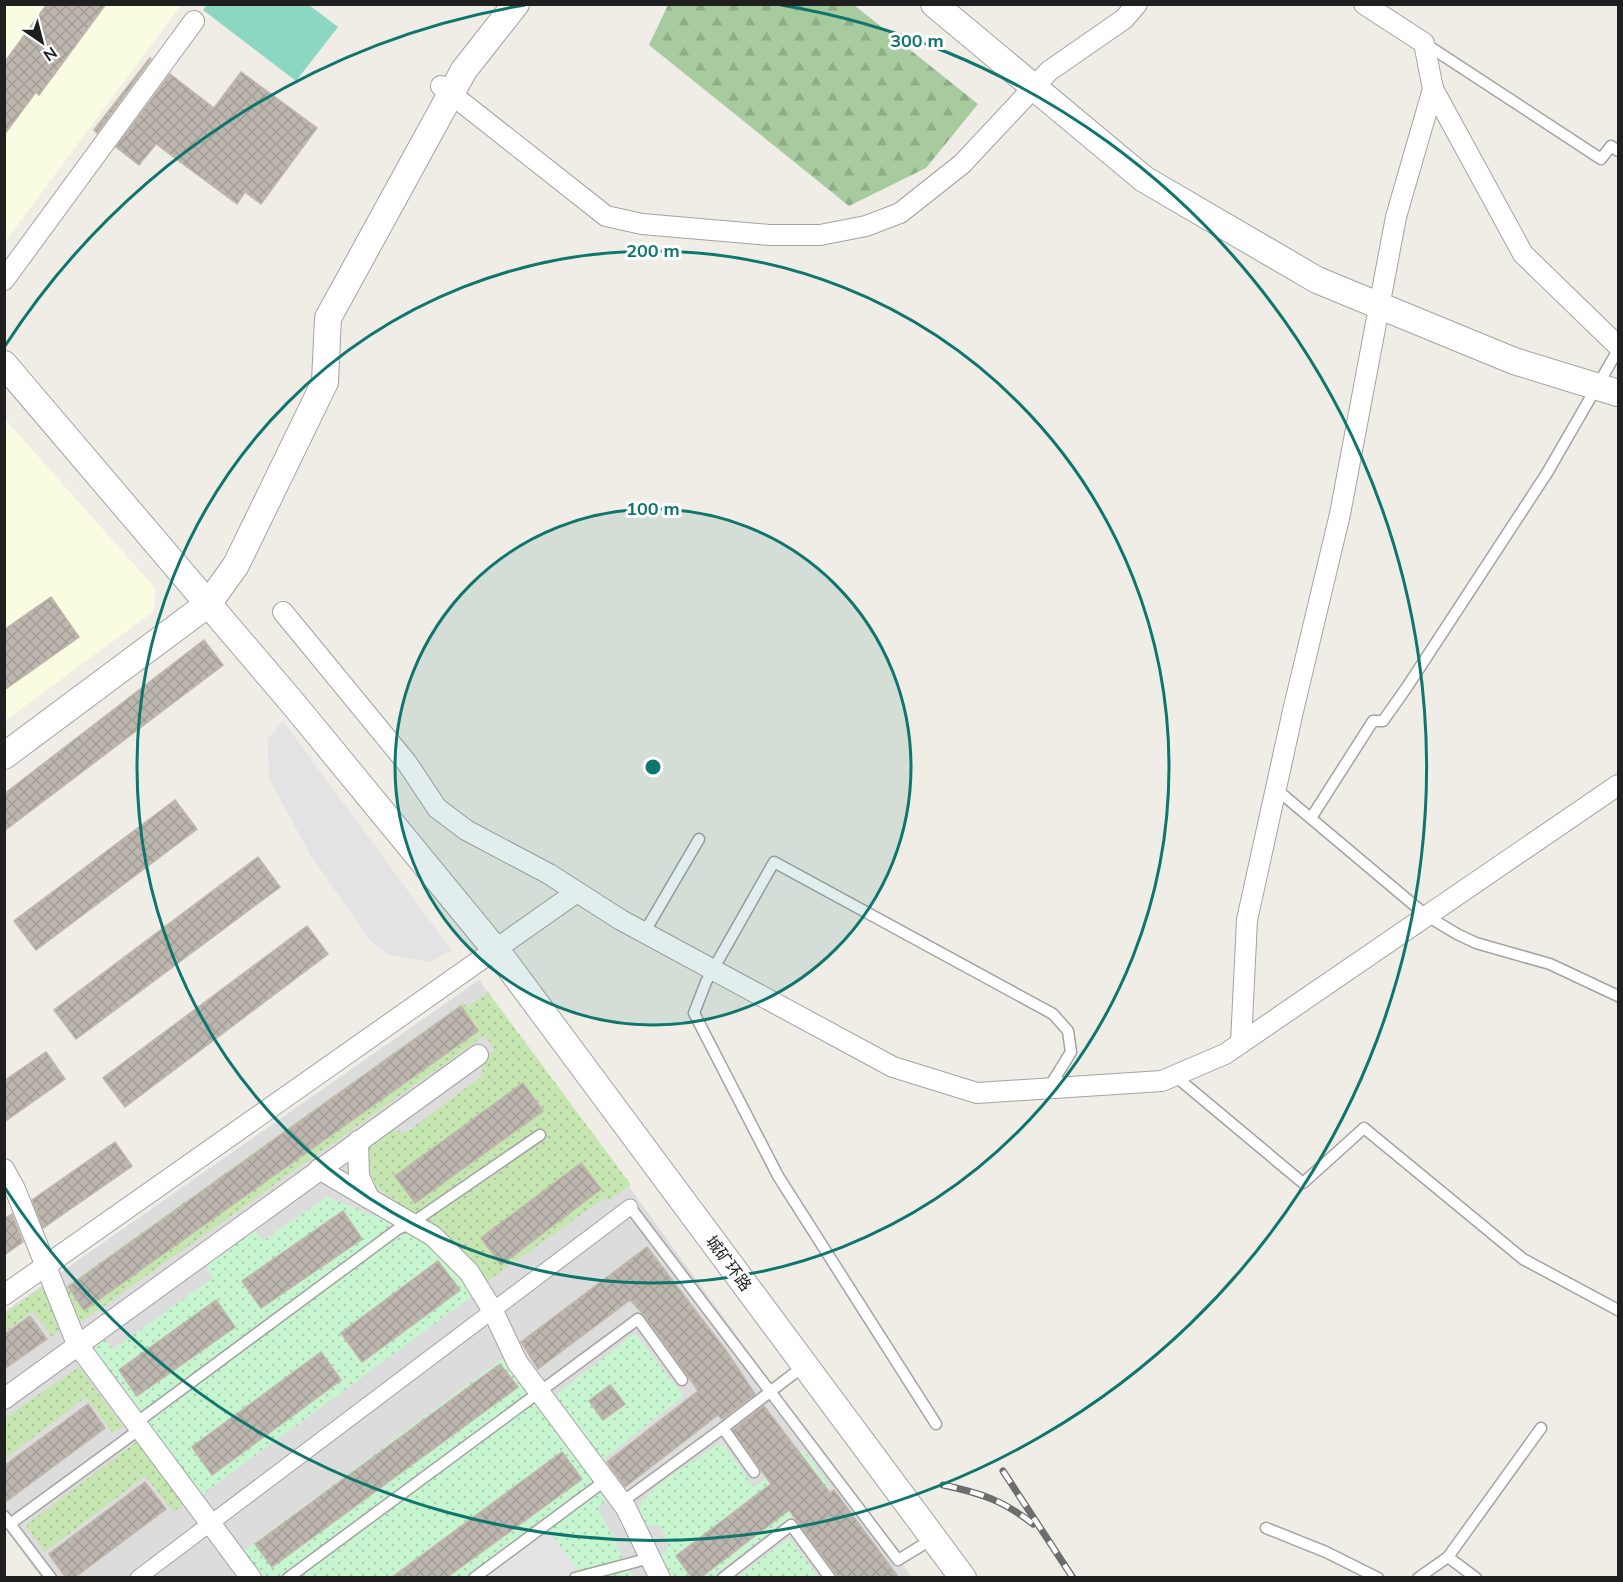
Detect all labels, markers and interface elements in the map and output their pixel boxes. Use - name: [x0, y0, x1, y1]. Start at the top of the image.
- north arrow: [12, 12, 72, 72]
- text: 300 m: [890, 29, 944, 52]
- text: N: [40, 43, 61, 66]
- text: 200 m: [626, 239, 680, 262]
- text: 100 m: [626, 497, 680, 520]
- centre of rings: [643, 757, 663, 777]
- street label: 城矿环路: [702, 1231, 756, 1295]

